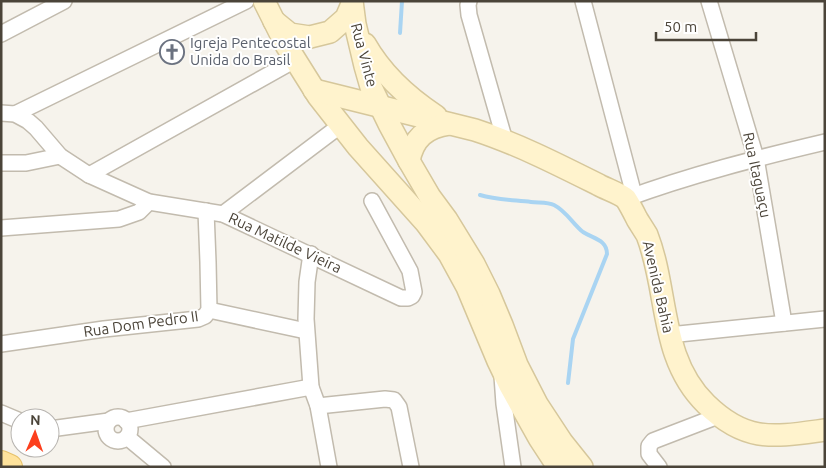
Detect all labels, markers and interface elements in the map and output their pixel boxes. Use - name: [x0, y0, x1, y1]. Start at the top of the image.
- scale bar: [656, 10, 756, 42]
- text: 50 m: [664, 18, 697, 35]
- street label: Rua Vinte: [348, 21, 381, 89]
- place label: Igreja Pentecostal Unida do Brasil: [190, 34, 311, 68]
- church icon: Igreja Pentecostal Unida do Brasil: [159, 39, 185, 65]
- street label: Rua Itaguaçu: [740, 131, 775, 219]
- street label: Rua Matilde Vieira: [226, 209, 344, 276]
- street label: Avenida Bahia: [640, 239, 677, 335]
- street label: Rua Dom Pedro II: [82, 307, 200, 340]
- north arrow: [10, 408, 60, 458]
- text: N: [30, 412, 41, 428]

